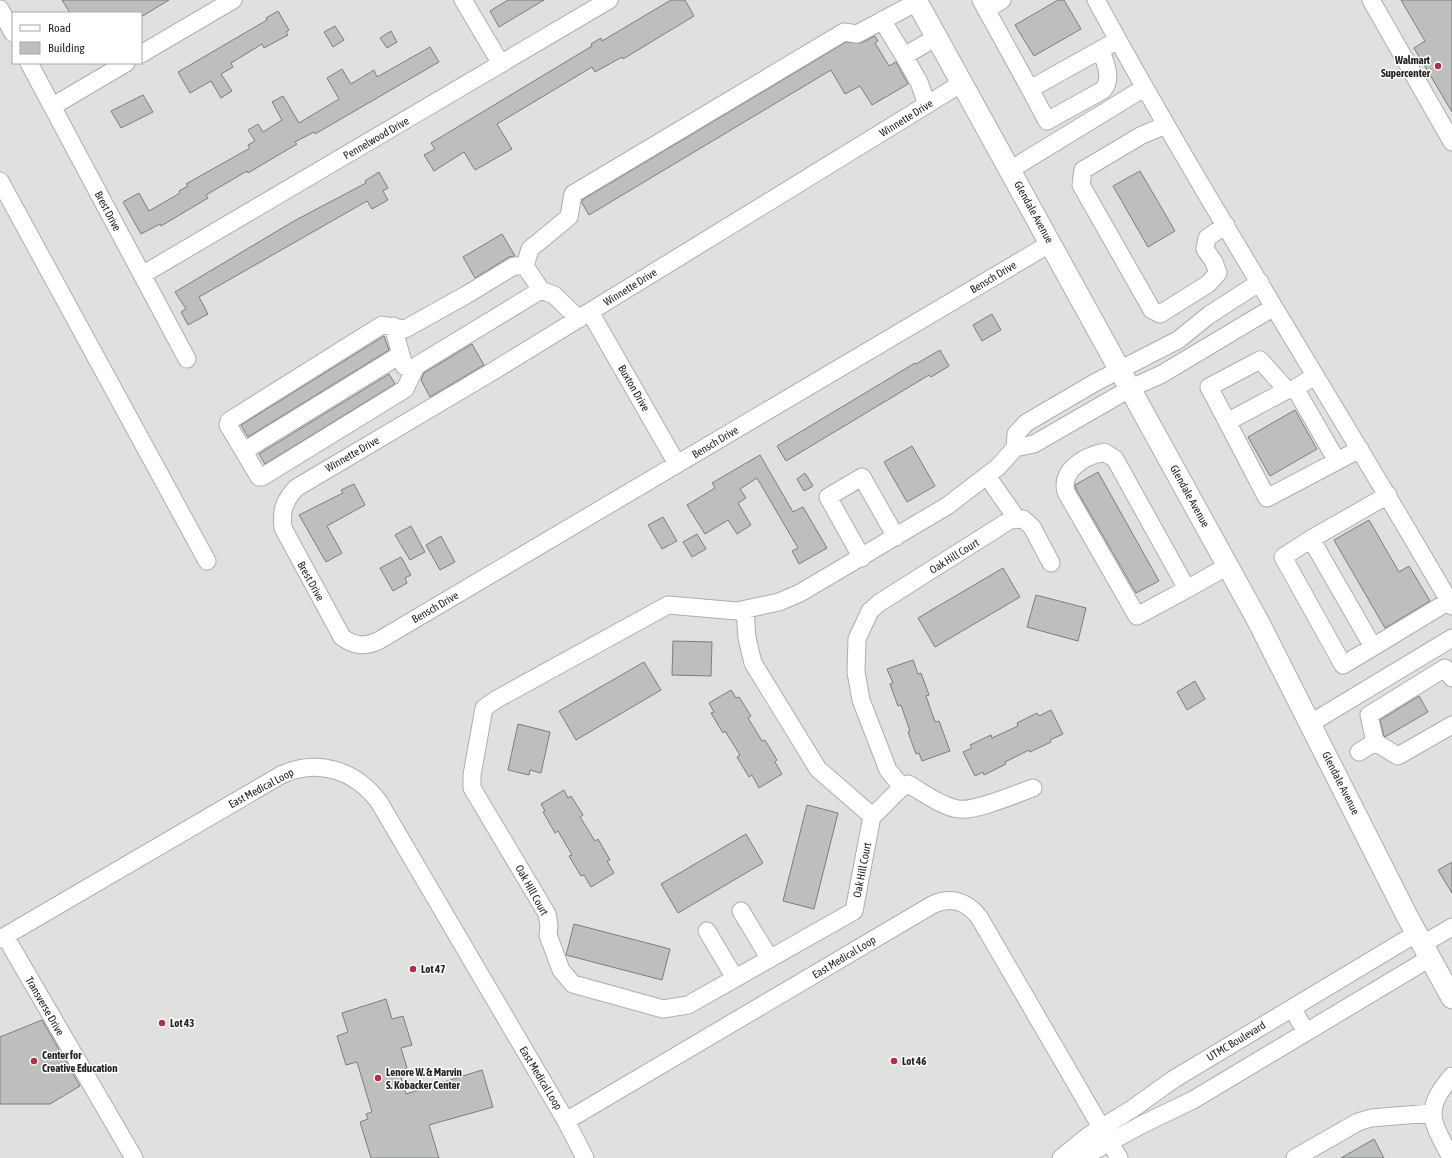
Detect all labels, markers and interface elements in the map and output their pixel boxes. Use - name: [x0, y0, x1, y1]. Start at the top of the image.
- legend: [12, 12, 142, 64]
- text: Road: [48, 21, 71, 35]
- text: Building: [48, 41, 86, 55]
- place label: Walmart Supercenter: [1381, 54, 1431, 79]
- marker: Walmart Supercenter: [1433, 61, 1443, 71]
- street label: Winnette Drive: [877, 97, 935, 139]
- street label: Pennelwood Drive: [341, 114, 411, 162]
- street label: Glendale Avenue: [1012, 179, 1056, 245]
- street label: Brest Drive: [93, 189, 123, 233]
- street label: Bensch Drive: [968, 259, 1018, 295]
- street label: Winnette Drive: [601, 266, 659, 308]
- street label: Buxton Drive: [616, 363, 652, 413]
- street label: Bensch Drive: [690, 424, 740, 460]
- street label: Winnette Drive: [323, 434, 381, 474]
- street label: Glendale Avenue: [1168, 463, 1212, 529]
- street label: Oak Hill Court: [927, 536, 981, 576]
- street label: Brest Drive: [295, 559, 327, 603]
- street label: Bensch Drive: [410, 589, 460, 625]
- street label: Glendale Avenue: [1320, 750, 1362, 816]
- street label: East Medical Loop: [226, 766, 296, 810]
- street label: Oak Hill Court: [851, 841, 873, 899]
- street label: Oak Hill Court: [513, 863, 551, 917]
- street label: East Medical Loop: [810, 933, 878, 981]
- place label: Lot 47: [421, 963, 445, 975]
- marker: Lot 47: [408, 964, 418, 974]
- street label: Transverse Drive: [23, 974, 67, 1038]
- place label: Lot 43: [170, 1017, 194, 1029]
- marker: Lot 43: [157, 1018, 167, 1028]
- street label: UTMC Boulevard: [1204, 1019, 1268, 1063]
- street label: East Medical Loop: [517, 1044, 565, 1112]
- place label: Center for Creative Education: [42, 1049, 118, 1074]
- place label: Lot 46: [902, 1055, 926, 1067]
- marker: Center for Creative Education: [29, 1056, 39, 1066]
- marker: Lot 46: [889, 1056, 899, 1066]
- place label: Lenore W. & Marvin S. Kobacker Center: [386, 1066, 462, 1091]
- marker: Lenore W. & Marvin S. Kobacker Center: [373, 1073, 383, 1083]

